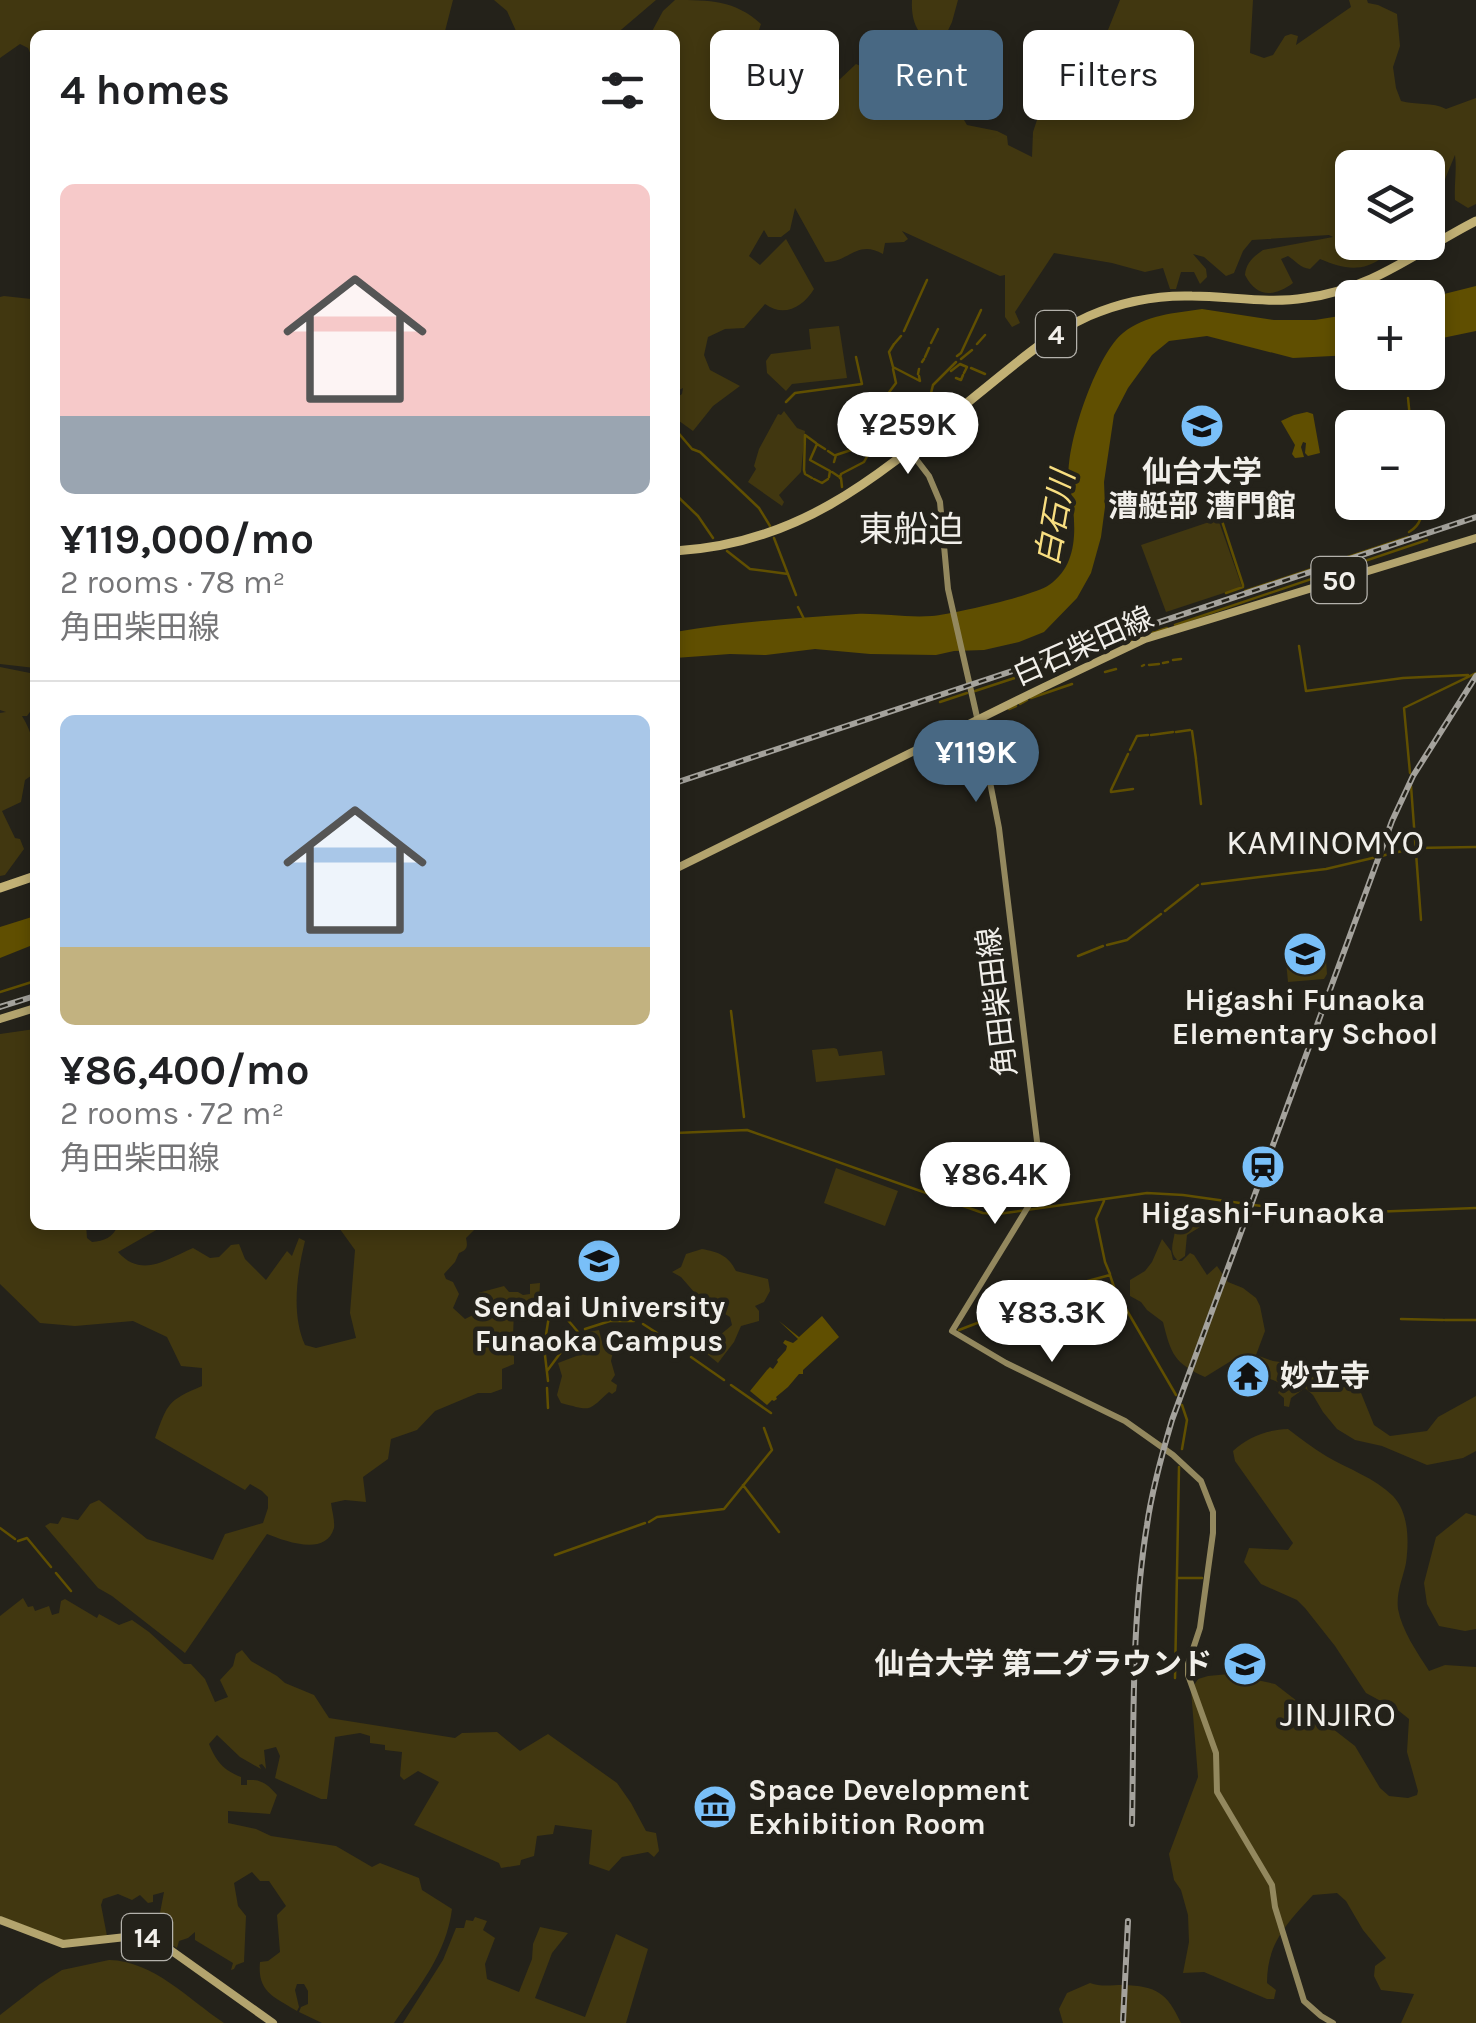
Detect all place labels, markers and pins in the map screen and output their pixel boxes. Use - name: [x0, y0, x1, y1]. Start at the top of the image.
- pin: ¥259K: [838, 392, 978, 477]
- school or university icon: 仙台大学 漕艇部 漕門館: [1179, 403, 1225, 449]
- place label: 仙台大学 漕艇部 漕門館: [1108, 454, 1296, 524]
- pin: ¥119K: [906, 720, 1046, 805]
- school or university icon: Higashi Funaoka Elementary School: [1282, 931, 1328, 977]
- place label: Higashi Funaoka Elementary School: [1172, 982, 1438, 1052]
- pin: ¥86.4K: [914, 1142, 1076, 1227]
- station icon: Higashi-Funaoka: [1240, 1144, 1286, 1190]
- place label: Higashi-Funaoka: [1141, 1195, 1385, 1231]
- school or university icon: Sendai University Funaoka Campus: [576, 1238, 622, 1284]
- pin: ¥83.3K: [971, 1280, 1133, 1365]
- place label: Sendai University Funaoka Campus: [473, 1289, 725, 1359]
- temple icon: 妙立寺: [1225, 1353, 1271, 1399]
- place label: 妙立寺: [1280, 1358, 1370, 1394]
- school or university icon: 仙台大学 第二グラウンド: [1222, 1641, 1268, 1687]
- place label: 仙台大学 第二グラウンド: [874, 1646, 1212, 1682]
- place label: Space Development Exhibition Room: [748, 1772, 1030, 1842]
- museum icon: Space Development Exhibition Room: [692, 1784, 738, 1830]

